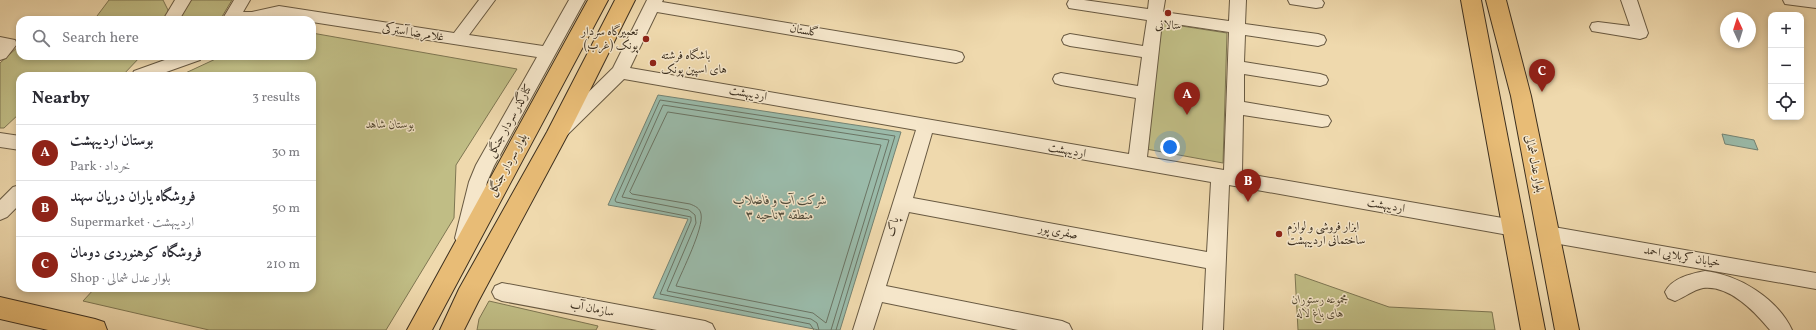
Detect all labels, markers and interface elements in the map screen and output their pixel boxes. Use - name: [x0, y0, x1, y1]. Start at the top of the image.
- marker: سالانی: [1163, 8, 1173, 18]
- north arrow: [1720, 12, 1756, 48]
- map controls: [1768, 12, 1804, 120]
- button: +: [1768, 12, 1804, 48]
- search box: [16, 16, 316, 60]
- place label: سالانی: [1155, 18, 1181, 34]
- street label: غلامرضا آسترکی: [381, 19, 446, 46]
- street label: گلستان: [788, 20, 820, 41]
- place label: تعمیرگاه سردار پونک (غرب): [580, 23, 639, 54]
- icon: search: [30, 27, 52, 49]
- text: Search here: [62, 28, 139, 49]
- marker: تعمیرگاه سردار پونک (غرب): [641, 34, 651, 44]
- place label: باشگاه فرشته های اسپین پونک: [661, 47, 727, 78]
- button: −: [1768, 48, 1804, 84]
- marker: باشگاه فرشته های اسپین پونک: [648, 58, 658, 68]
- pin: C: [1529, 59, 1555, 92]
- street label: کنارگذر سردار جنگل: [482, 81, 537, 160]
- pin: A: [1174, 82, 1200, 115]
- street label: اردیبهشت: [728, 83, 769, 105]
- button: locate: [1768, 84, 1804, 120]
- text: Nearby: [32, 87, 90, 110]
- text: 3 results: [252, 89, 300, 107]
- park label: بوستان شاهد: [366, 117, 415, 133]
- street label: بلوار سردار جنگل: [483, 130, 532, 199]
- text: بوستان اردیبهشت: [70, 131, 153, 152]
- street label: بلوار عدل شمالی: [1521, 134, 1547, 194]
- your location: [1160, 137, 1180, 157]
- street label: اردیبهشت: [1047, 140, 1088, 162]
- text: A: [40, 144, 50, 162]
- text: 30 m: [272, 144, 300, 162]
- text: Park · خرداد: [70, 158, 130, 176]
- pin: B: [1235, 169, 1261, 202]
- text: فروشگاه یاران دریان سهند: [70, 187, 196, 208]
- water label: شرکت آب و فاضلاب منطقه ۳ناحیه ۳: [733, 192, 827, 225]
- street label: اردیبهشت: [1366, 195, 1407, 217]
- text: B: [41, 200, 49, 218]
- text: 50 m: [272, 200, 300, 218]
- text: Supermarket · اردیبهشت: [70, 214, 194, 232]
- street label: پاک: [883, 215, 904, 239]
- place label: ابزار فروشی و لوازم ساختمانی اردیبهشت: [1287, 219, 1366, 249]
- street label: صفری پور: [1036, 220, 1079, 244]
- marker: ابزار فروشی و لوازم ساختمانی اردیبهشت: [1274, 229, 1284, 239]
- street label: خیابان کربلایی احمد: [1642, 242, 1722, 272]
- text: فروشگاه کوهنوردی دومان: [70, 243, 202, 264]
- text: C: [41, 256, 49, 274]
- text: 210 m: [266, 256, 300, 274]
- text: Shop · بلوار عدل شمالی: [70, 270, 171, 288]
- park label: مجموعه رستوران های باغ لاله: [1291, 292, 1349, 324]
- street label: سازمان آب: [569, 296, 616, 321]

